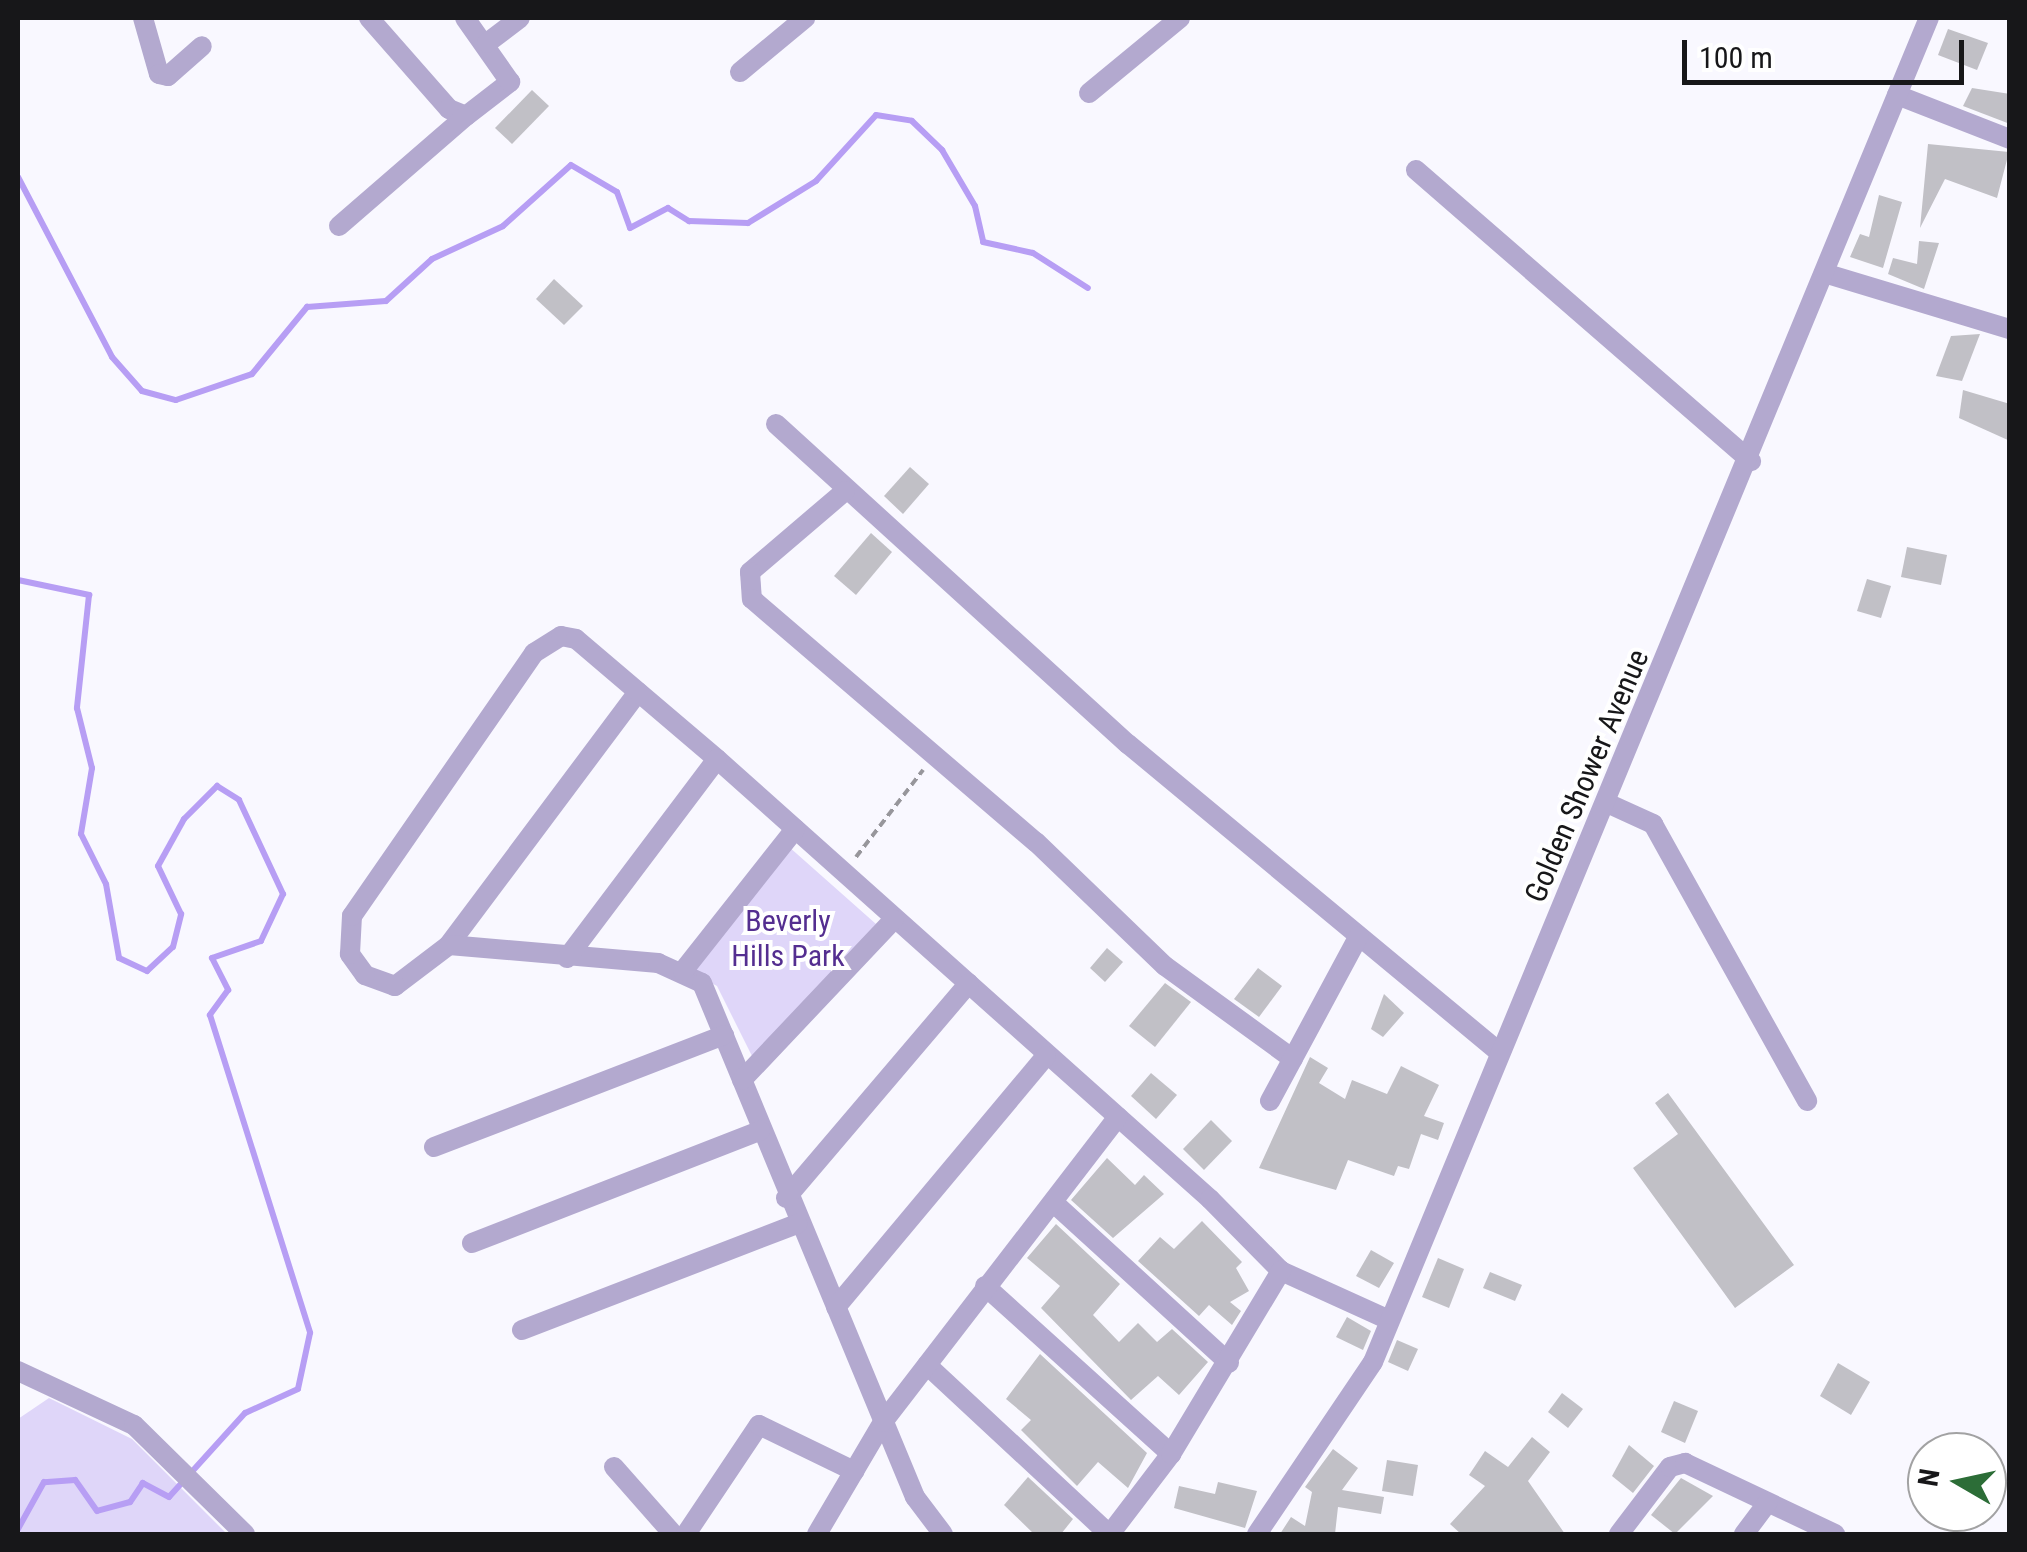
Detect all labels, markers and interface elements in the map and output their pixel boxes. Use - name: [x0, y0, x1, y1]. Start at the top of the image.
- scale bar: [1687, 20, 1970, 82]
- text: 100 m: [1699, 40, 1773, 75]
- street label: Golden Shower Avenue: [1517, 644, 1657, 908]
- park label: Beverly Hills Park: [731, 903, 845, 974]
- north arrow: [1907, 1432, 2007, 1532]
- text: N: [1911, 1466, 1946, 1489]

